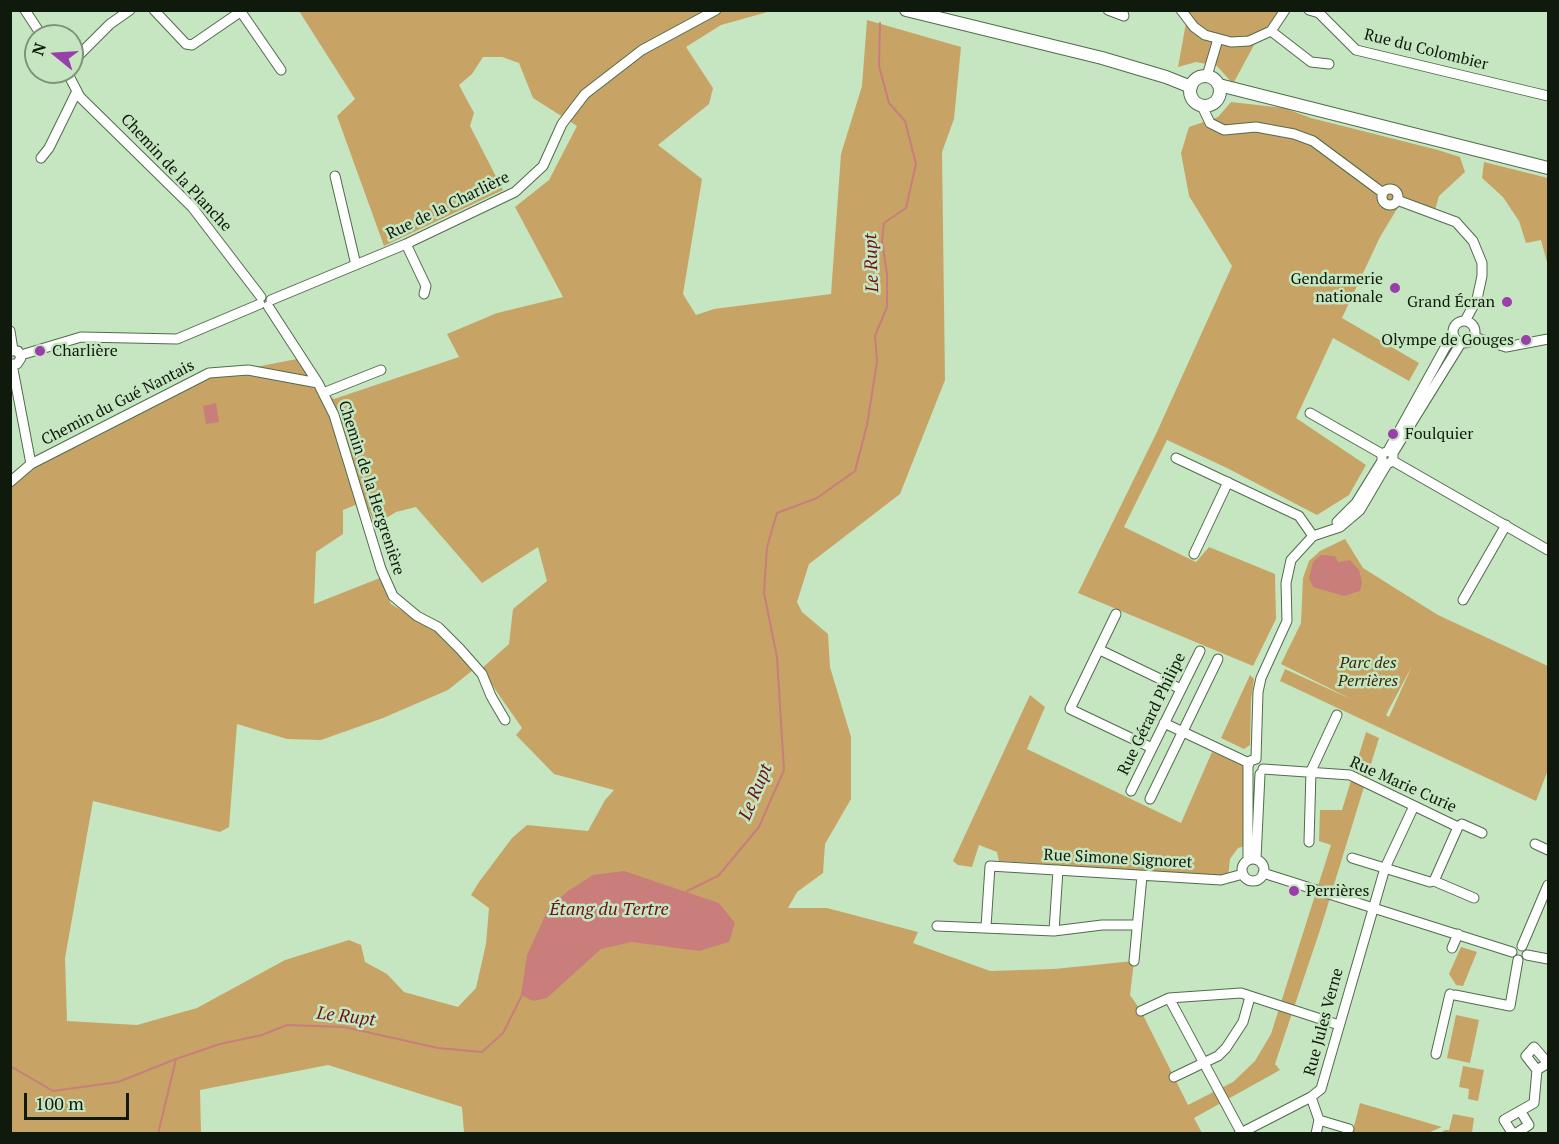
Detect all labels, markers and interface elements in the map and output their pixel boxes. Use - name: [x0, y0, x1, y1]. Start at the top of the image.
- north arrow: [24, 24, 84, 84]
- street label: Rue du Colombier: [1362, 25, 1490, 75]
- text: N: [26, 40, 51, 58]
- street label: Chemin de la Planche: [116, 110, 236, 236]
- street label: Rue de la Charlière: [383, 168, 513, 244]
- water label: Le Rupt: [860, 233, 884, 293]
- place label: Gendarmerie nationale: [1290, 269, 1383, 307]
- marker: Gendarmerie nationale: [1388, 281, 1402, 295]
- place label: Grand Écran: [1407, 292, 1495, 312]
- marker: Grand Écran: [1500, 295, 1514, 309]
- place label: Olympe de Gouges: [1381, 330, 1514, 350]
- marker: Olympe de Gouges: [1519, 333, 1533, 347]
- place label: Charlière: [52, 341, 118, 361]
- marker: Charlière: [33, 344, 47, 358]
- street label: Chemin du Gué Nantais: [38, 356, 198, 450]
- street label: Chemin de la Hergrenière: [334, 398, 408, 578]
- place label: Foulquier: [1405, 424, 1474, 444]
- marker: Foulquier: [1386, 427, 1400, 441]
- street label: Rue Gérard Philipe: [1114, 650, 1190, 778]
- park label: Parc des Perrières: [1338, 653, 1398, 691]
- street label: Rue Marie Curie: [1347, 753, 1459, 817]
- water label: Le Rupt: [735, 761, 777, 823]
- street label: Rue Simone Signoret: [1043, 846, 1193, 872]
- place label: Perrières: [1306, 881, 1369, 901]
- marker: Perrières: [1287, 884, 1301, 898]
- water label: Étang du Tertre: [549, 899, 669, 921]
- street label: Rue Jules Verne: [1300, 966, 1348, 1078]
- water label: Le Rupt: [315, 1003, 377, 1031]
- scale bar: [27, 1081, 132, 1119]
- text: 100 m: [35, 1091, 84, 1115]

